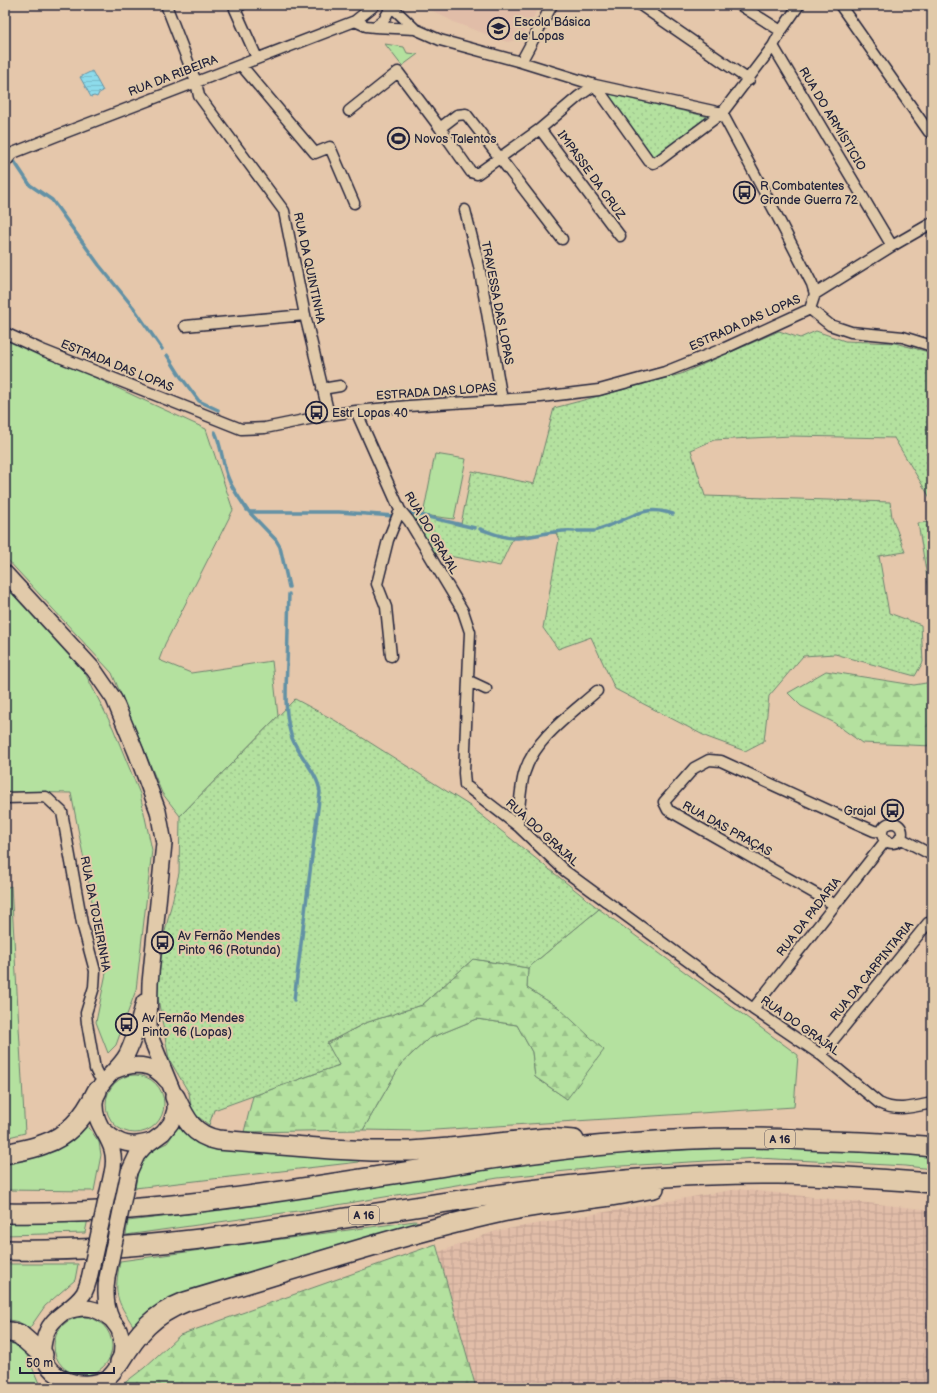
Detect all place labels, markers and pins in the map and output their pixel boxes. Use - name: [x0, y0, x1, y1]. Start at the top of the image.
- place label: Escola Básica de Lopas: [514, 15, 591, 44]
- school or university icon: Escola Básica de Lopas: [486, 16, 512, 42]
- sports icon: Novos Talentos: [385, 126, 411, 152]
- place label: Novos Talentos: [414, 132, 496, 147]
- place label: R Combatentes Grande Guerra 72: [760, 179, 858, 208]
- bus stop icon: R Combatentes Grande Guerra 72: [732, 180, 758, 206]
- bus stop icon: Estr Lopas 40: [303, 400, 329, 426]
- place label: Estr Lopas 40: [332, 406, 408, 421]
- bus stop icon: Grajal: [879, 798, 905, 824]
- place label: Grajal: [844, 804, 876, 819]
- place label: Av Fernão Mendes Pinto 96 (Rotunda): [178, 929, 281, 958]
- bus stop icon: Av Fernão Mendes Pinto 96 (Rotunda): [149, 930, 175, 956]
- place label: Av Fernão Mendes Pinto 96 (Lopas): [142, 1011, 244, 1040]
- bus stop icon: Av Fernão Mendes Pinto 96 (Lopas): [114, 1012, 140, 1038]

